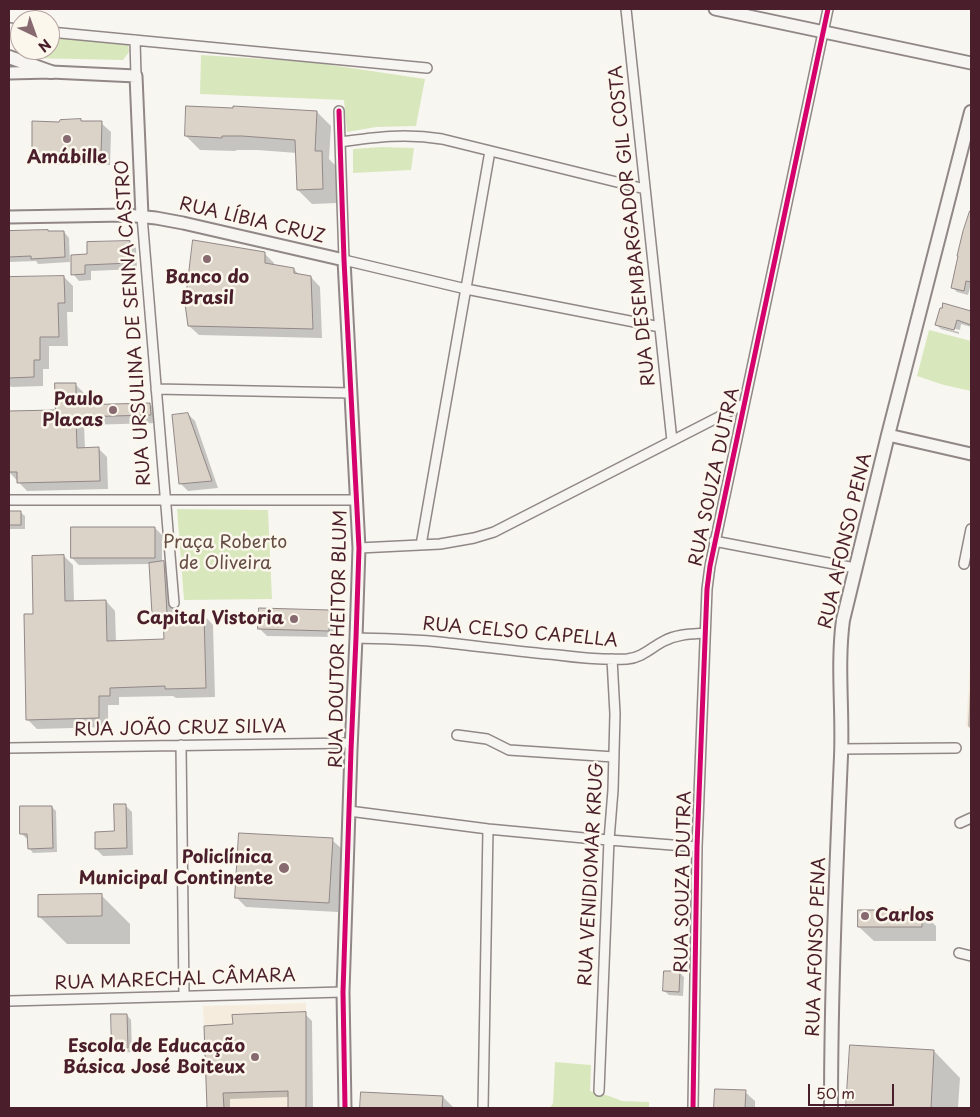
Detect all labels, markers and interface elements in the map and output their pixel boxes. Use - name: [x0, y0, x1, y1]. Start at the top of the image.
- north arrow: [10, 10, 60, 60]
- text: N: [34, 34, 56, 57]
- street label: RUA DESEMBARGADOR GIL COSTA: [605, 64, 661, 388]
- marker: Amábille: [61, 133, 73, 145]
- place label: Amábille: [27, 147, 107, 169]
- street label: RUA URSULINA DE SENNA CASTRO: [112, 159, 156, 487]
- street label: RUA LÍBIA CRUZ: [177, 194, 327, 248]
- marker: Banco do Brasil: [201, 253, 213, 265]
- place label: Banco do Brasil: [165, 267, 249, 310]
- street label: RUA SOUZA DUTRA: [685, 386, 745, 568]
- place label: Paulo Placas: [42, 389, 103, 432]
- marker: Paulo Placas: [107, 404, 119, 416]
- street label: RUA AFONSO PENA: [815, 451, 877, 631]
- street label: RUA DOUTOR HEITOR BLUM: [326, 510, 352, 768]
- park label: Praça Roberto de Oliveira: [163, 532, 287, 574]
- place label: Capital Vistoria: [137, 608, 284, 630]
- marker: Capital Vistoria: [288, 613, 300, 625]
- street label: RUA CELSO CAPELLA: [421, 614, 619, 652]
- street label: RUA JOÃO CRUZ SILVA: [74, 716, 286, 742]
- street label: RUA VENIDIOMAR KRUG: [575, 761, 609, 987]
- street label: RUA SOUZA DUTRA: [672, 791, 696, 973]
- place label: Policlínica Municipal Continente: [79, 847, 273, 890]
- street label: RUA AFONSO PENA: [803, 857, 831, 1037]
- marker: Policlínica Municipal Continente: [277, 861, 291, 875]
- place label: Carlos: [875, 905, 934, 927]
- marker: Carlos: [859, 910, 871, 922]
- street label: RUA MARECHAL CÂMARA: [54, 965, 296, 995]
- place label: Escola de Educação Básica José Boiteux: [63, 1036, 245, 1078]
- marker: Escola de Educação Básica José Boiteux: [249, 1051, 261, 1063]
- scale bar: [810, 1074, 896, 1106]
- text: 50 m: [816, 1081, 855, 1104]

